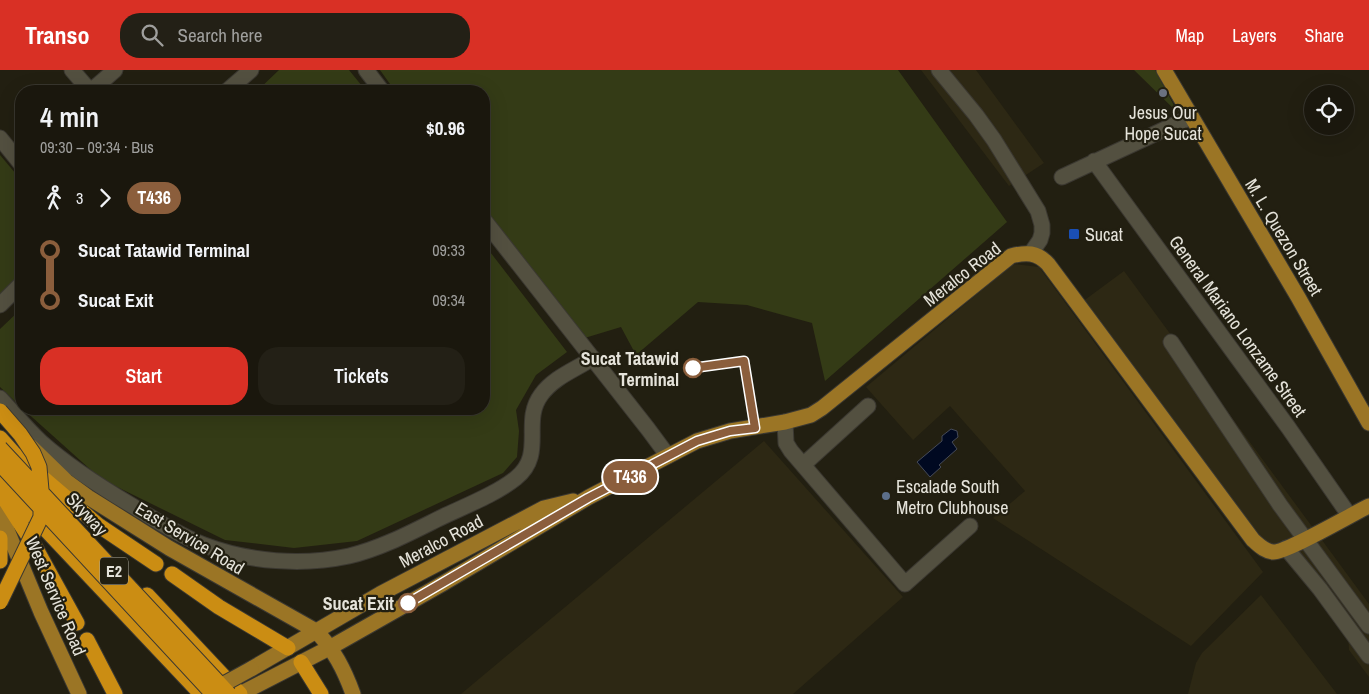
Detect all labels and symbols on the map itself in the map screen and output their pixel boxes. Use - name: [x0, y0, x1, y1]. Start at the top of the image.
- marker: Jesus Our Hope Sucat: [1157, 87, 1169, 99]
- place label: Jesus Our Hope Sucat: [1124, 100, 1202, 146]
- street label: M. L. Quezon Street: [1239, 174, 1329, 300]
- place label: Sucat: [1085, 222, 1123, 247]
- marker: Sucat: [1067, 227, 1081, 241]
- street label: General Mariano Lonzame Street: [1164, 230, 1312, 422]
- street label: Meralco Road: [918, 236, 1006, 312]
- place label: Sucat Tatawid Terminal: [581, 346, 679, 392]
- marker: Sucat Tatawid Terminal: [683, 358, 703, 378]
- line badge: T436: [595, 461, 665, 493]
- place label: Escalade South Metro Clubhouse: [896, 474, 1008, 520]
- street label: Skyway: [61, 487, 114, 542]
- marker: Escalade South Metro Clubhouse: [880, 490, 892, 502]
- street label: East Service Road: [131, 496, 249, 580]
- street label: Meralco Road: [395, 508, 487, 574]
- street label: West Service Road: [20, 533, 92, 659]
- road number: E2: [100, 558, 128, 584]
- place label: Sucat Exit: [323, 591, 394, 616]
- marker: Sucat Exit: [398, 593, 418, 613]

